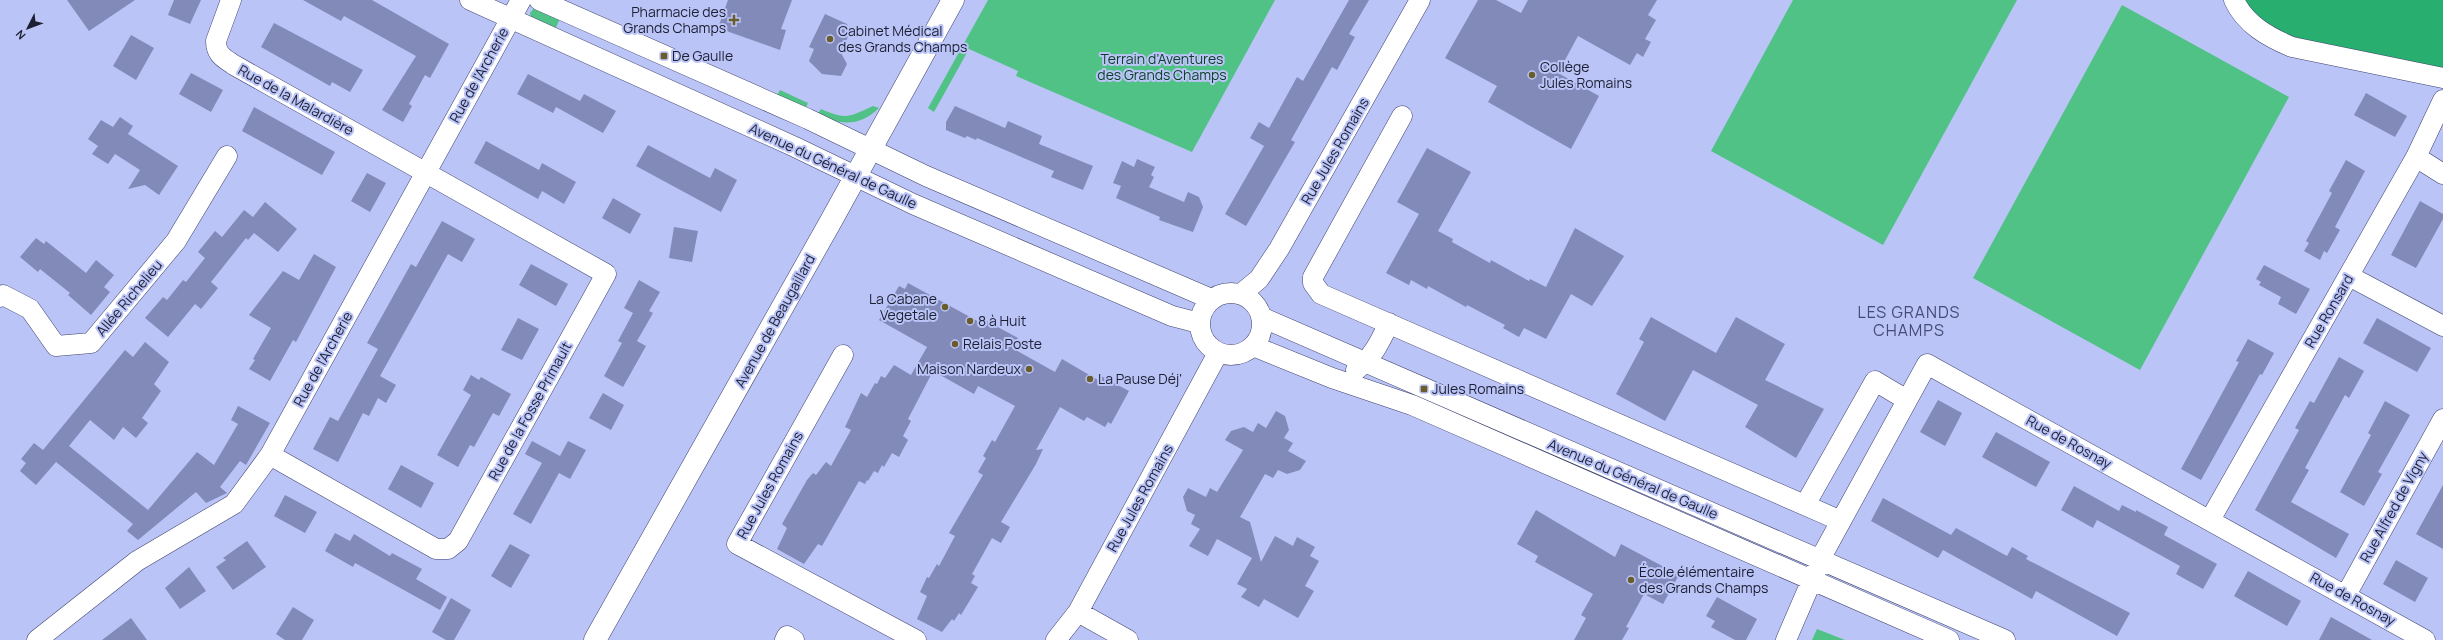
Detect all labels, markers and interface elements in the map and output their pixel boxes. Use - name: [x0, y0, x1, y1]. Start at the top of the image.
- place label: Pharmacie des Grands Champs: [623, 2, 726, 37]
- north arrow: [8, 8, 48, 48]
- marker: Pharmacie des Grands Champs: [729, 15, 739, 25]
- place label: Cabinet Médical des Grands Champs: [838, 21, 967, 56]
- street label: Rue de l'Archerie: [445, 24, 513, 126]
- text: N: [12, 27, 28, 43]
- marker: Cabinet Médical des Grands Champs: [825, 34, 835, 44]
- place label: De Gaulle: [672, 46, 733, 65]
- park label: Terrain d’Aventures des Grands Champs: [1097, 49, 1227, 84]
- marker: De Gaulle: [659, 51, 669, 61]
- place label: Collège Jules Romains: [1540, 57, 1632, 92]
- street label: Rue de la Malardière: [235, 60, 358, 139]
- marker: Collège Jules Romains: [1527, 70, 1537, 80]
- street label: Rue Jules Romains: [1296, 94, 1373, 208]
- street label: Avenue du Général de Gaulle: [746, 118, 920, 213]
- street label: Avenue de Beaugaillard: [730, 251, 819, 391]
- street label: Allée Richelieu: [91, 256, 166, 340]
- street label: Rue Ronsard: [2300, 271, 2357, 351]
- place label: La Cabane Vegetale: [869, 289, 937, 324]
- district label: LES GRANDS CHAMPS: [1858, 301, 1961, 341]
- marker: La Cabane Vegetale: [940, 302, 950, 312]
- street label: Rue de l'Archerie: [289, 308, 357, 410]
- place label: 8 à Huit: [978, 311, 1027, 330]
- marker: 8 à Huit: [965, 316, 975, 326]
- place label: Relais Poste: [963, 334, 1042, 353]
- street label: Rue de la Fosse Primault: [484, 338, 576, 483]
- marker: Relais Poste: [950, 339, 960, 349]
- place label: Maison Nardeux: [917, 359, 1022, 378]
- marker: Maison Nardeux: [1024, 364, 1034, 374]
- place label: La Pause Déj': [1098, 369, 1182, 388]
- marker: La Pause Déj': [1085, 374, 1095, 384]
- place label: Jules Romains: [1432, 379, 1524, 398]
- marker: Jules Romains: [1419, 384, 1429, 394]
- street label: Rue de Rosnay: [2023, 410, 2116, 473]
- street label: Rue Jules Romains: [732, 428, 807, 542]
- street label: Avenue du Général de Gaulle: [1545, 434, 1721, 523]
- street label: Rue Jules Romains: [1102, 441, 1177, 555]
- street label: Rue Alfred de Vigny: [2355, 447, 2432, 566]
- place label: École élémentaire des Grands Champs: [1639, 562, 1768, 597]
- street label: Rue de Rosnay: [2307, 567, 2400, 630]
- marker: École élémentaire des Grands Champs: [1626, 575, 1636, 585]

